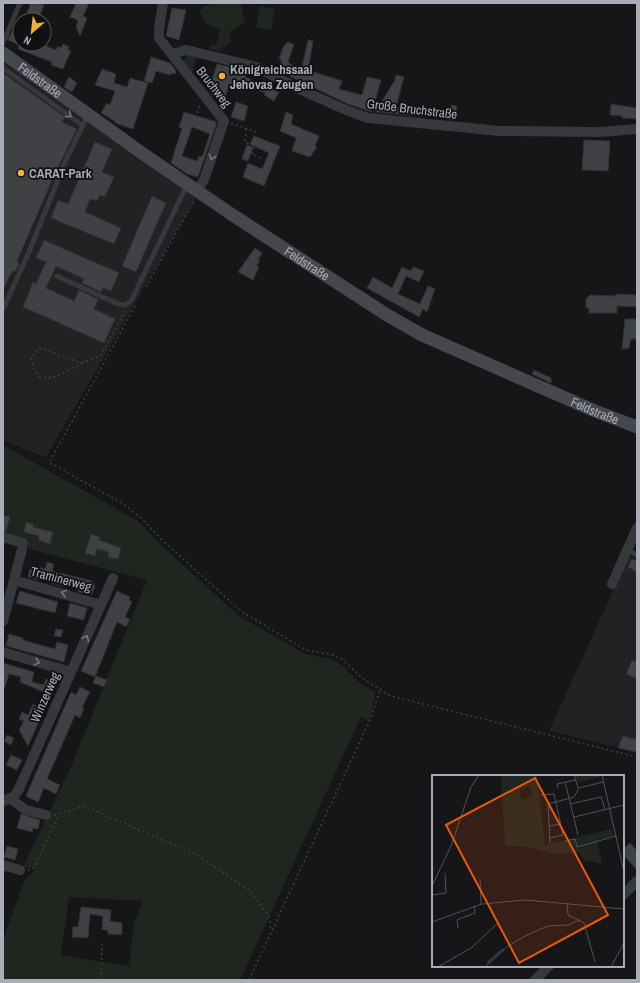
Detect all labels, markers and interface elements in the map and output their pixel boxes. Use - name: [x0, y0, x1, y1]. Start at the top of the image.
- north arrow: [12, 12, 52, 52]
- text: N: [21, 33, 33, 49]
- street label: Feldstraße: [15, 58, 66, 102]
- place label: Königreichssaal Jehovas Zeugen: [230, 61, 314, 93]
- street label: Bruchweg: [193, 63, 235, 111]
- marker: Königreichssaal Jehovas Zeugen: [217, 71, 227, 81]
- street label: Große Bruchstraße: [366, 95, 458, 123]
- one-way arrow: [65, 110, 72, 118]
- one-way arrow: [208, 153, 217, 160]
- place label: CARAT-Park: [29, 165, 92, 182]
- marker: CARAT-Park: [16, 168, 26, 178]
- street label: Feldstraße: [281, 243, 333, 284]
- street label: Feldstraße: [568, 393, 621, 428]
- street label: Traminerweg: [29, 563, 93, 595]
- one-way arrow: [61, 589, 68, 598]
- one-way arrow: [81, 635, 89, 643]
- one-way arrow: [33, 657, 40, 666]
- street label: Winzerweg: [26, 669, 64, 725]
- inset map: [432, 775, 624, 967]

